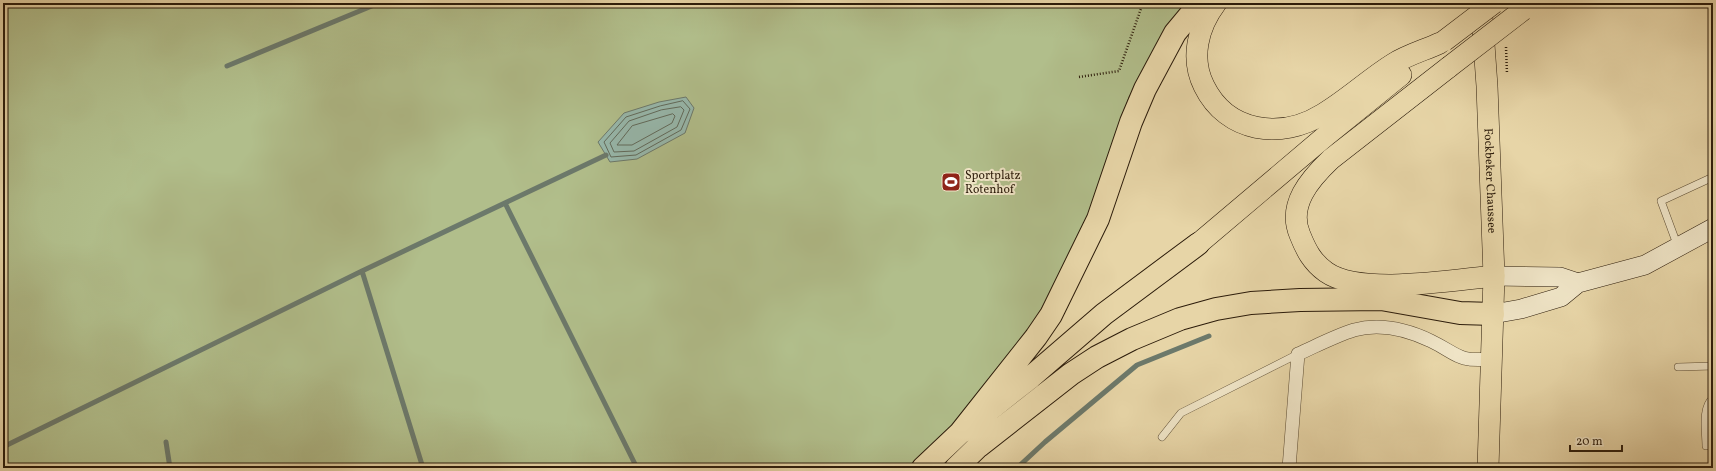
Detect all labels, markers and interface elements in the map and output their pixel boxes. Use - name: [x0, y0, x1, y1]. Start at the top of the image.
- street label: Fockbeker Chaussee: [1480, 128, 1499, 234]
- place label: Sportplatz Rotenhof: [965, 168, 1021, 198]
- sports icon: Sportplatz Rotenhof: [940, 171, 962, 193]
- scale bar: [1570, 427, 1622, 453]
- text: 20 m: [1576, 434, 1603, 450]

